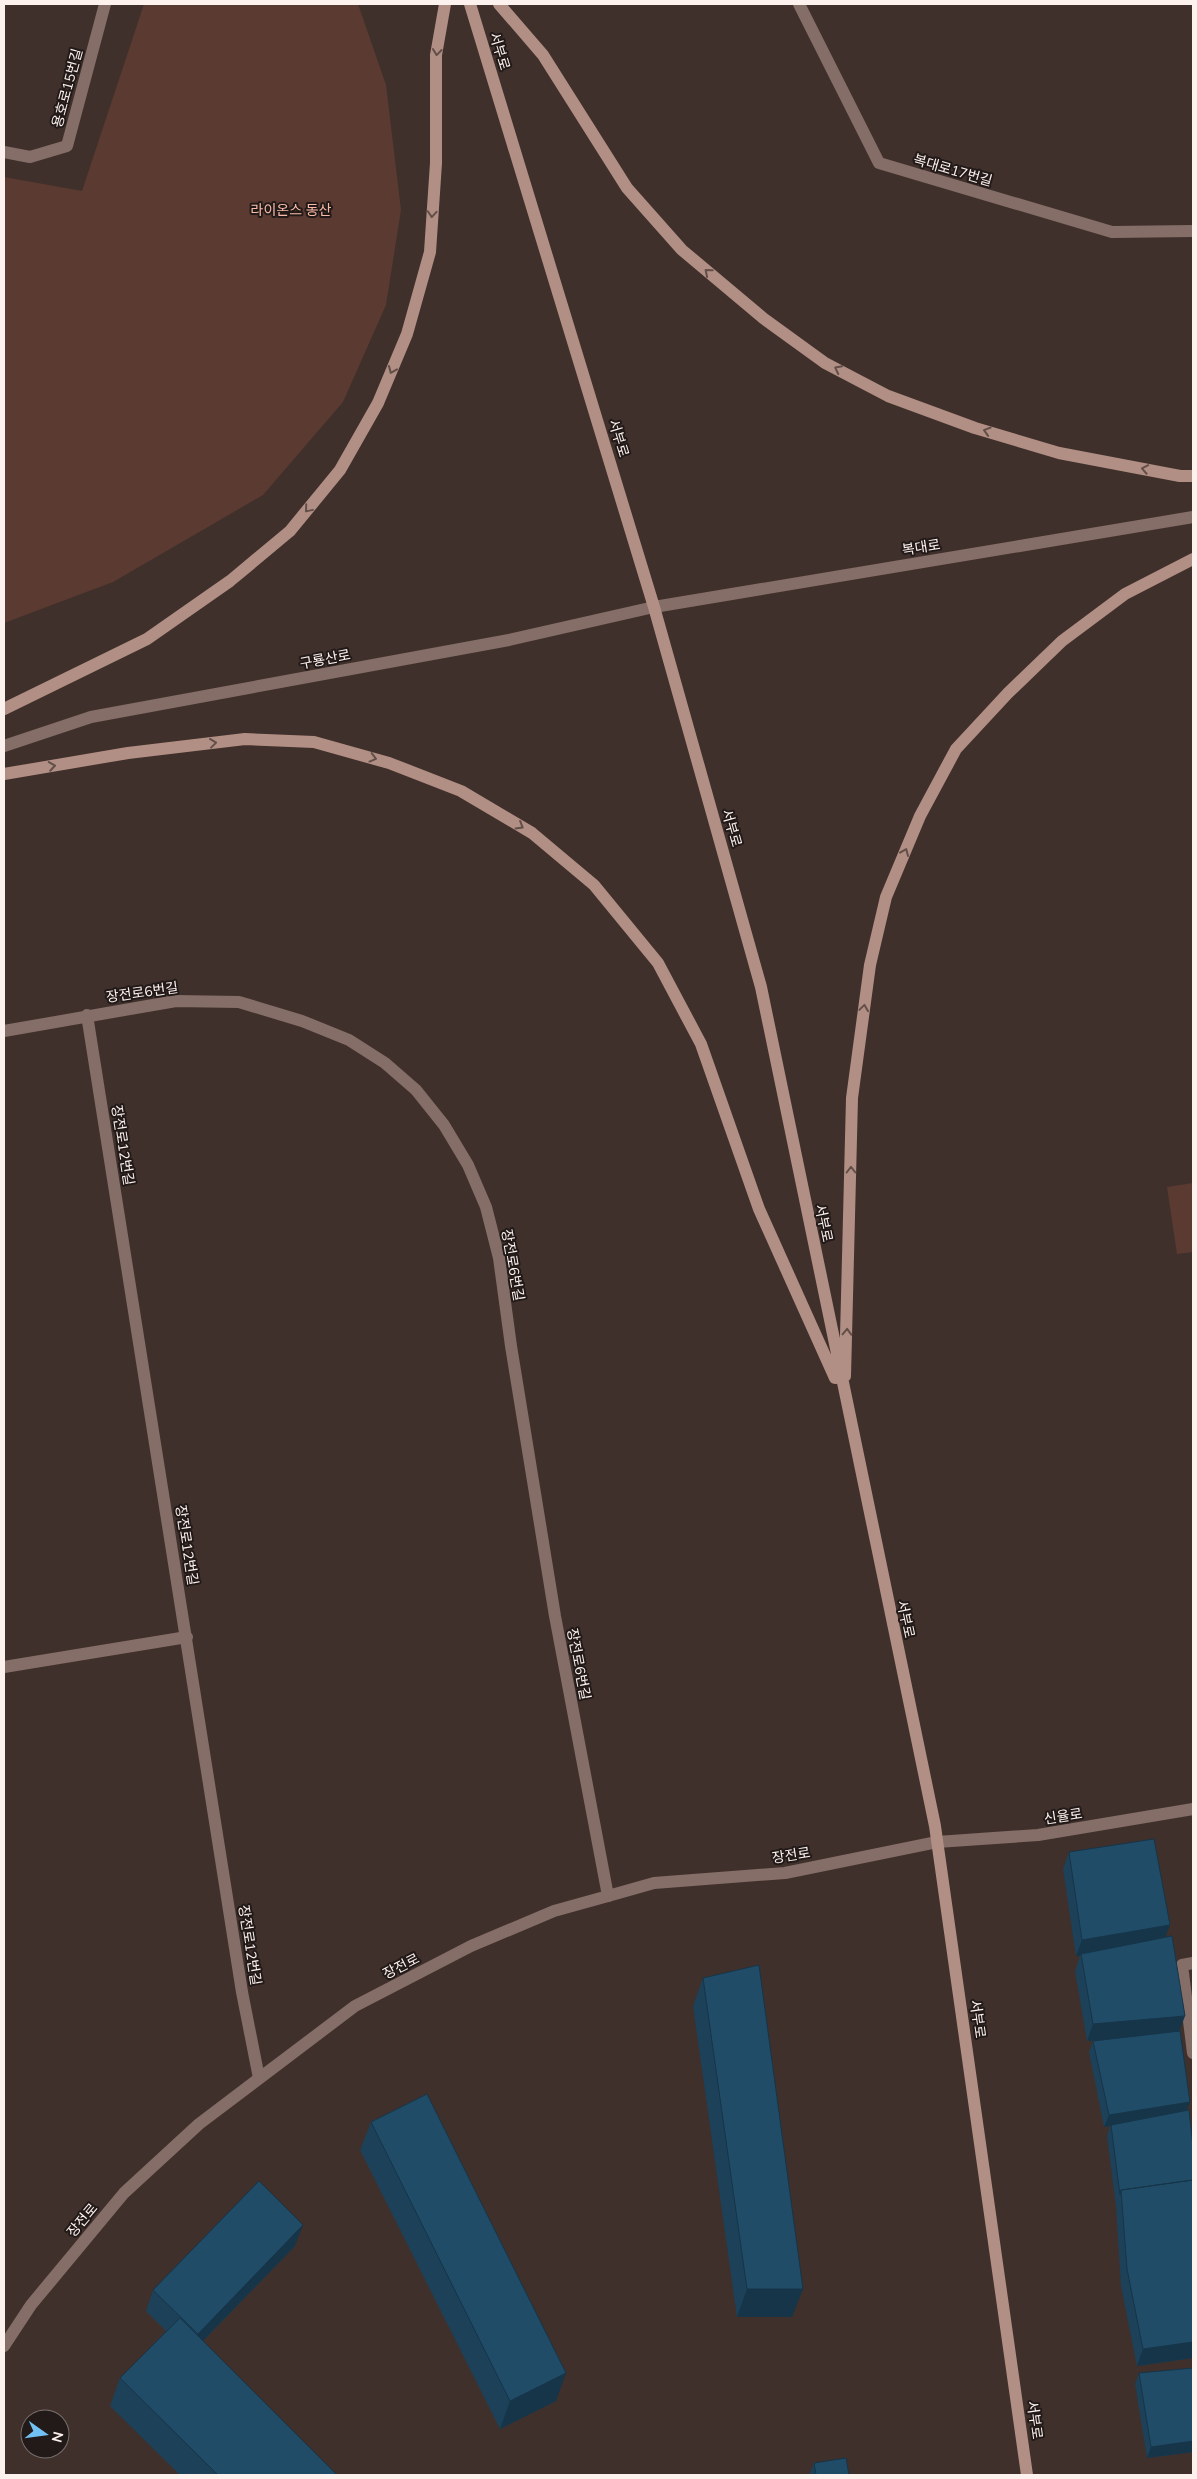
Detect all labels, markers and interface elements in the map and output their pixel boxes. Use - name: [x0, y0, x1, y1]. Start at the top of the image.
- street label: 서부로: [485, 30, 514, 73]
- street label: 용호로15번길: [48, 46, 87, 130]
- one-way arrow: [432, 48, 443, 56]
- street label: 복대로17번길: [911, 150, 995, 191]
- park label: 라이온스 동산: [251, 201, 332, 220]
- one-way arrow: [427, 210, 438, 218]
- one-way arrow: [705, 269, 714, 277]
- one-way arrow: [387, 365, 398, 374]
- one-way arrow: [834, 365, 843, 375]
- street label: 서부로: [604, 417, 633, 460]
- one-way arrow: [984, 427, 992, 437]
- one-way arrow: [1141, 465, 1150, 475]
- one-way arrow: [305, 503, 314, 512]
- street label: 복대로: [901, 535, 942, 560]
- street label: 구룡산로: [298, 645, 352, 674]
- one-way arrow: [209, 738, 217, 749]
- one-way arrow: [368, 752, 377, 763]
- one-way arrow: [47, 761, 56, 771]
- street label: 서부로: [717, 807, 746, 849]
- one-way arrow: [514, 819, 523, 829]
- one-way arrow: [899, 848, 910, 857]
- street label: 장전로6번길: [105, 978, 179, 1007]
- one-way arrow: [858, 1004, 869, 1012]
- street label: 장전로12번길: [107, 1103, 138, 1187]
- one-way arrow: [846, 1165, 857, 1173]
- street label: 서부로: [810, 1202, 837, 1244]
- street label: 장전로6번길: [497, 1228, 528, 1303]
- one-way arrow: [842, 1328, 852, 1336]
- street label: 장전로12번길: [171, 1503, 202, 1587]
- street label: 서부로: [892, 1598, 919, 1640]
- street label: 장전로6번길: [562, 1627, 595, 1702]
- street label: 신율로: [1043, 1804, 1084, 1829]
- street label: 장전로: [771, 1843, 812, 1868]
- street label: 장전로12번길: [234, 1903, 265, 1987]
- street label: 장전로: [380, 1949, 423, 1984]
- street label: 서부로: [965, 1999, 990, 2040]
- street label: 장전로: [63, 2199, 102, 2241]
- street label: 서부로: [1022, 2400, 1047, 2441]
- north arrow: [20, 2409, 70, 2459]
- text: N: [47, 2430, 68, 2444]

